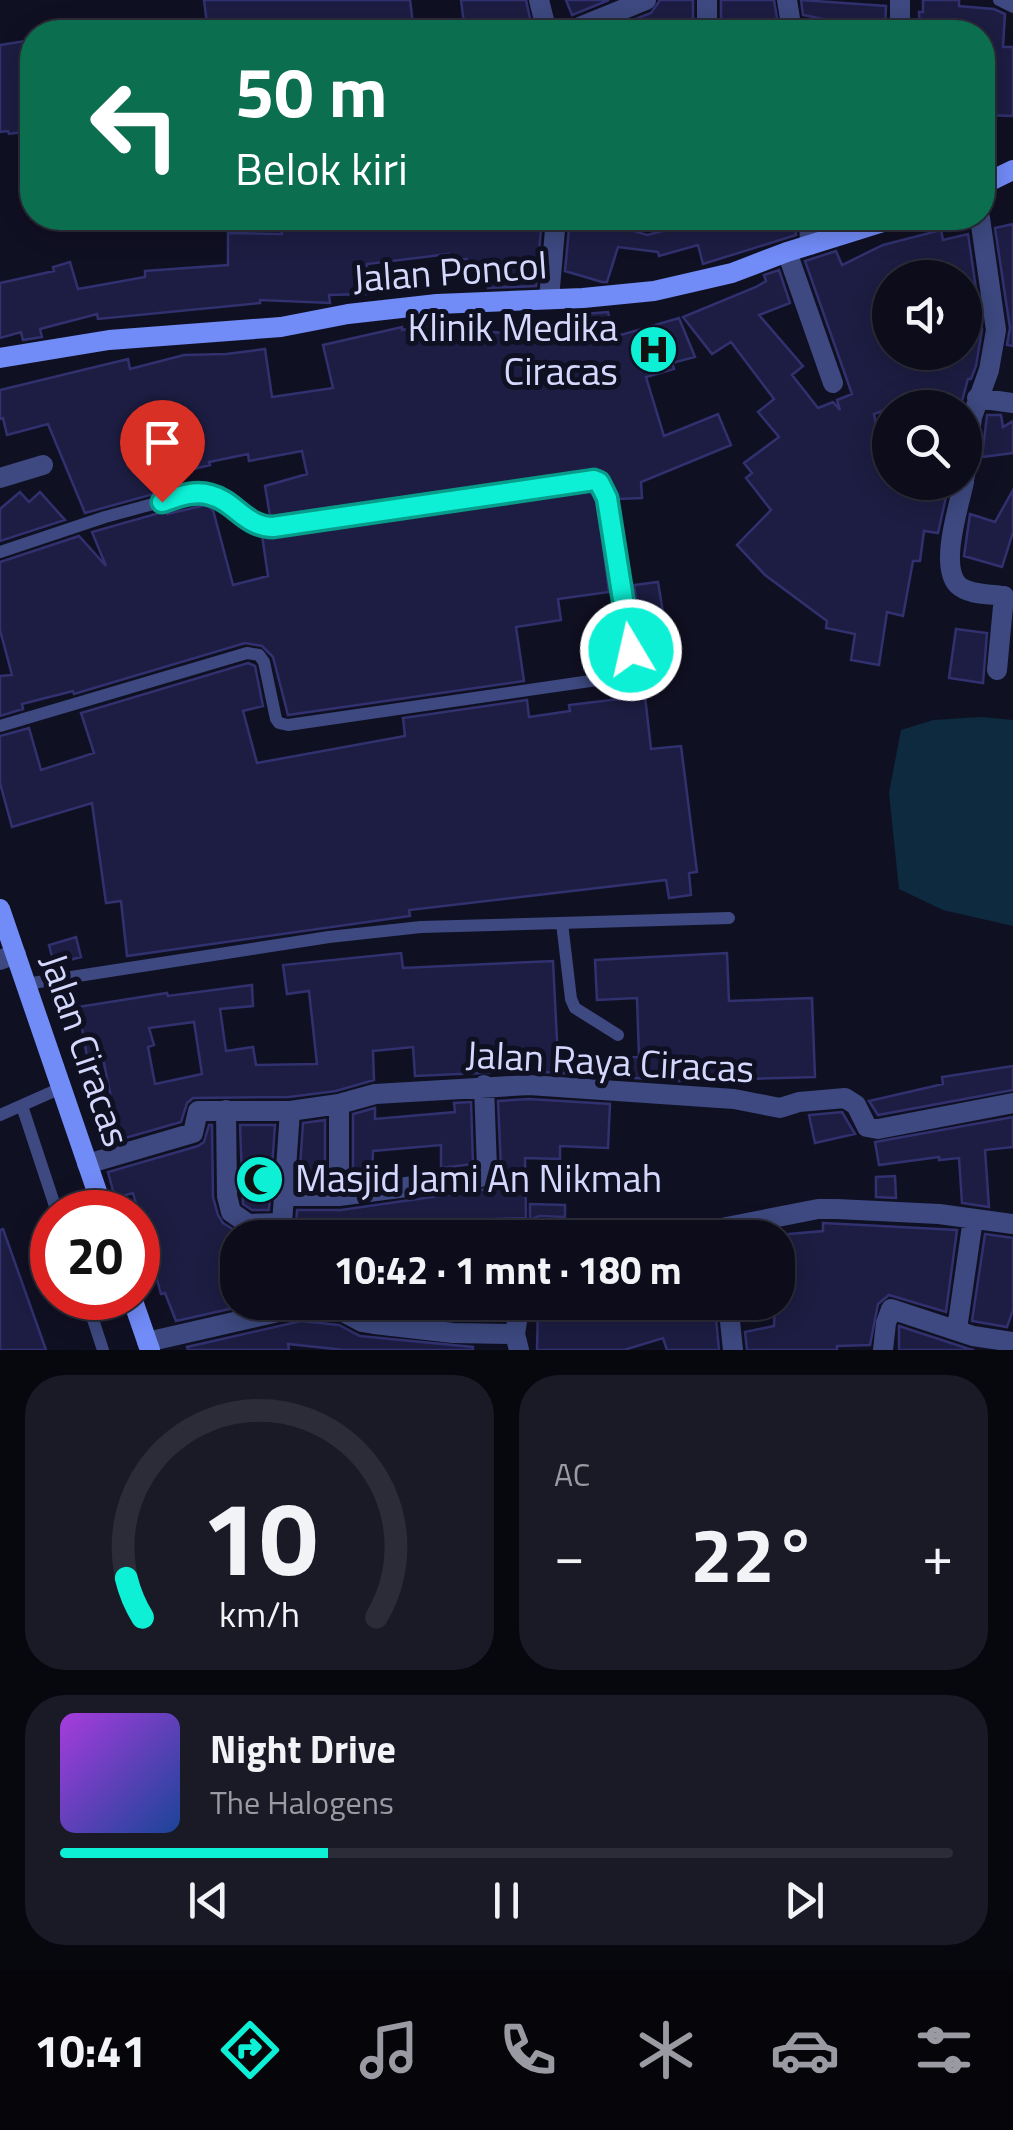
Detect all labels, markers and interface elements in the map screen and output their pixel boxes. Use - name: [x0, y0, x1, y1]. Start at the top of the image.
- text: 50 m: [235, 38, 388, 144]
- icon: left: [70, 60, 200, 190]
- text: Belok kiri: [235, 134, 408, 202]
- street label: Jalan Poncol: [351, 235, 549, 307]
- map controls: [872, 260, 982, 500]
- button: sound: [872, 260, 982, 370]
- place label: Klinik Medika Ciracas: [408, 298, 618, 400]
- hospital icon: Klinik Medika Ciracas: [627, 324, 679, 376]
- button: search: [872, 390, 982, 500]
- pin: [120, 400, 205, 503]
- icon: arrive: [135, 415, 190, 470]
- position arrow: [579, 598, 683, 702]
- street label: Jalan Ciracas: [26, 945, 146, 1154]
- street label: Jalan Raya Ciracas: [464, 1024, 756, 1098]
- place label: Masjid Jami An Nikmah: [295, 1149, 662, 1207]
- mosque icon: Masjid Jami An Nikmah: [234, 1153, 286, 1205]
- speed limit sign: 20: [30, 1190, 160, 1320]
- text: 10:42 · 1 mnt · 180 m: [333, 1241, 682, 1299]
- text: AC: [554, 1450, 590, 1498]
- text: 10: [201, 1457, 318, 1615]
- text: 22°: [690, 1497, 817, 1611]
- text: −: [554, 1513, 585, 1596]
- text: +: [922, 1513, 953, 1596]
- text: km/h: [219, 1586, 300, 1641]
- text: Night Drive: [210, 1720, 396, 1778]
- text: The Halogens: [210, 1778, 394, 1826]
- icon: previous: [181, 1873, 236, 1928]
- icon: pause: [479, 1873, 534, 1928]
- icon: next: [777, 1873, 832, 1928]
- icon: directions: [215, 2015, 285, 2085]
- icon: music: [354, 2015, 424, 2085]
- icon: phone: [493, 2015, 563, 2085]
- icon: climate: [631, 2015, 701, 2085]
- icon: car: [770, 2015, 840, 2085]
- icon: filters: [909, 2015, 979, 2085]
- text: 10:41: [34, 2016, 147, 2084]

